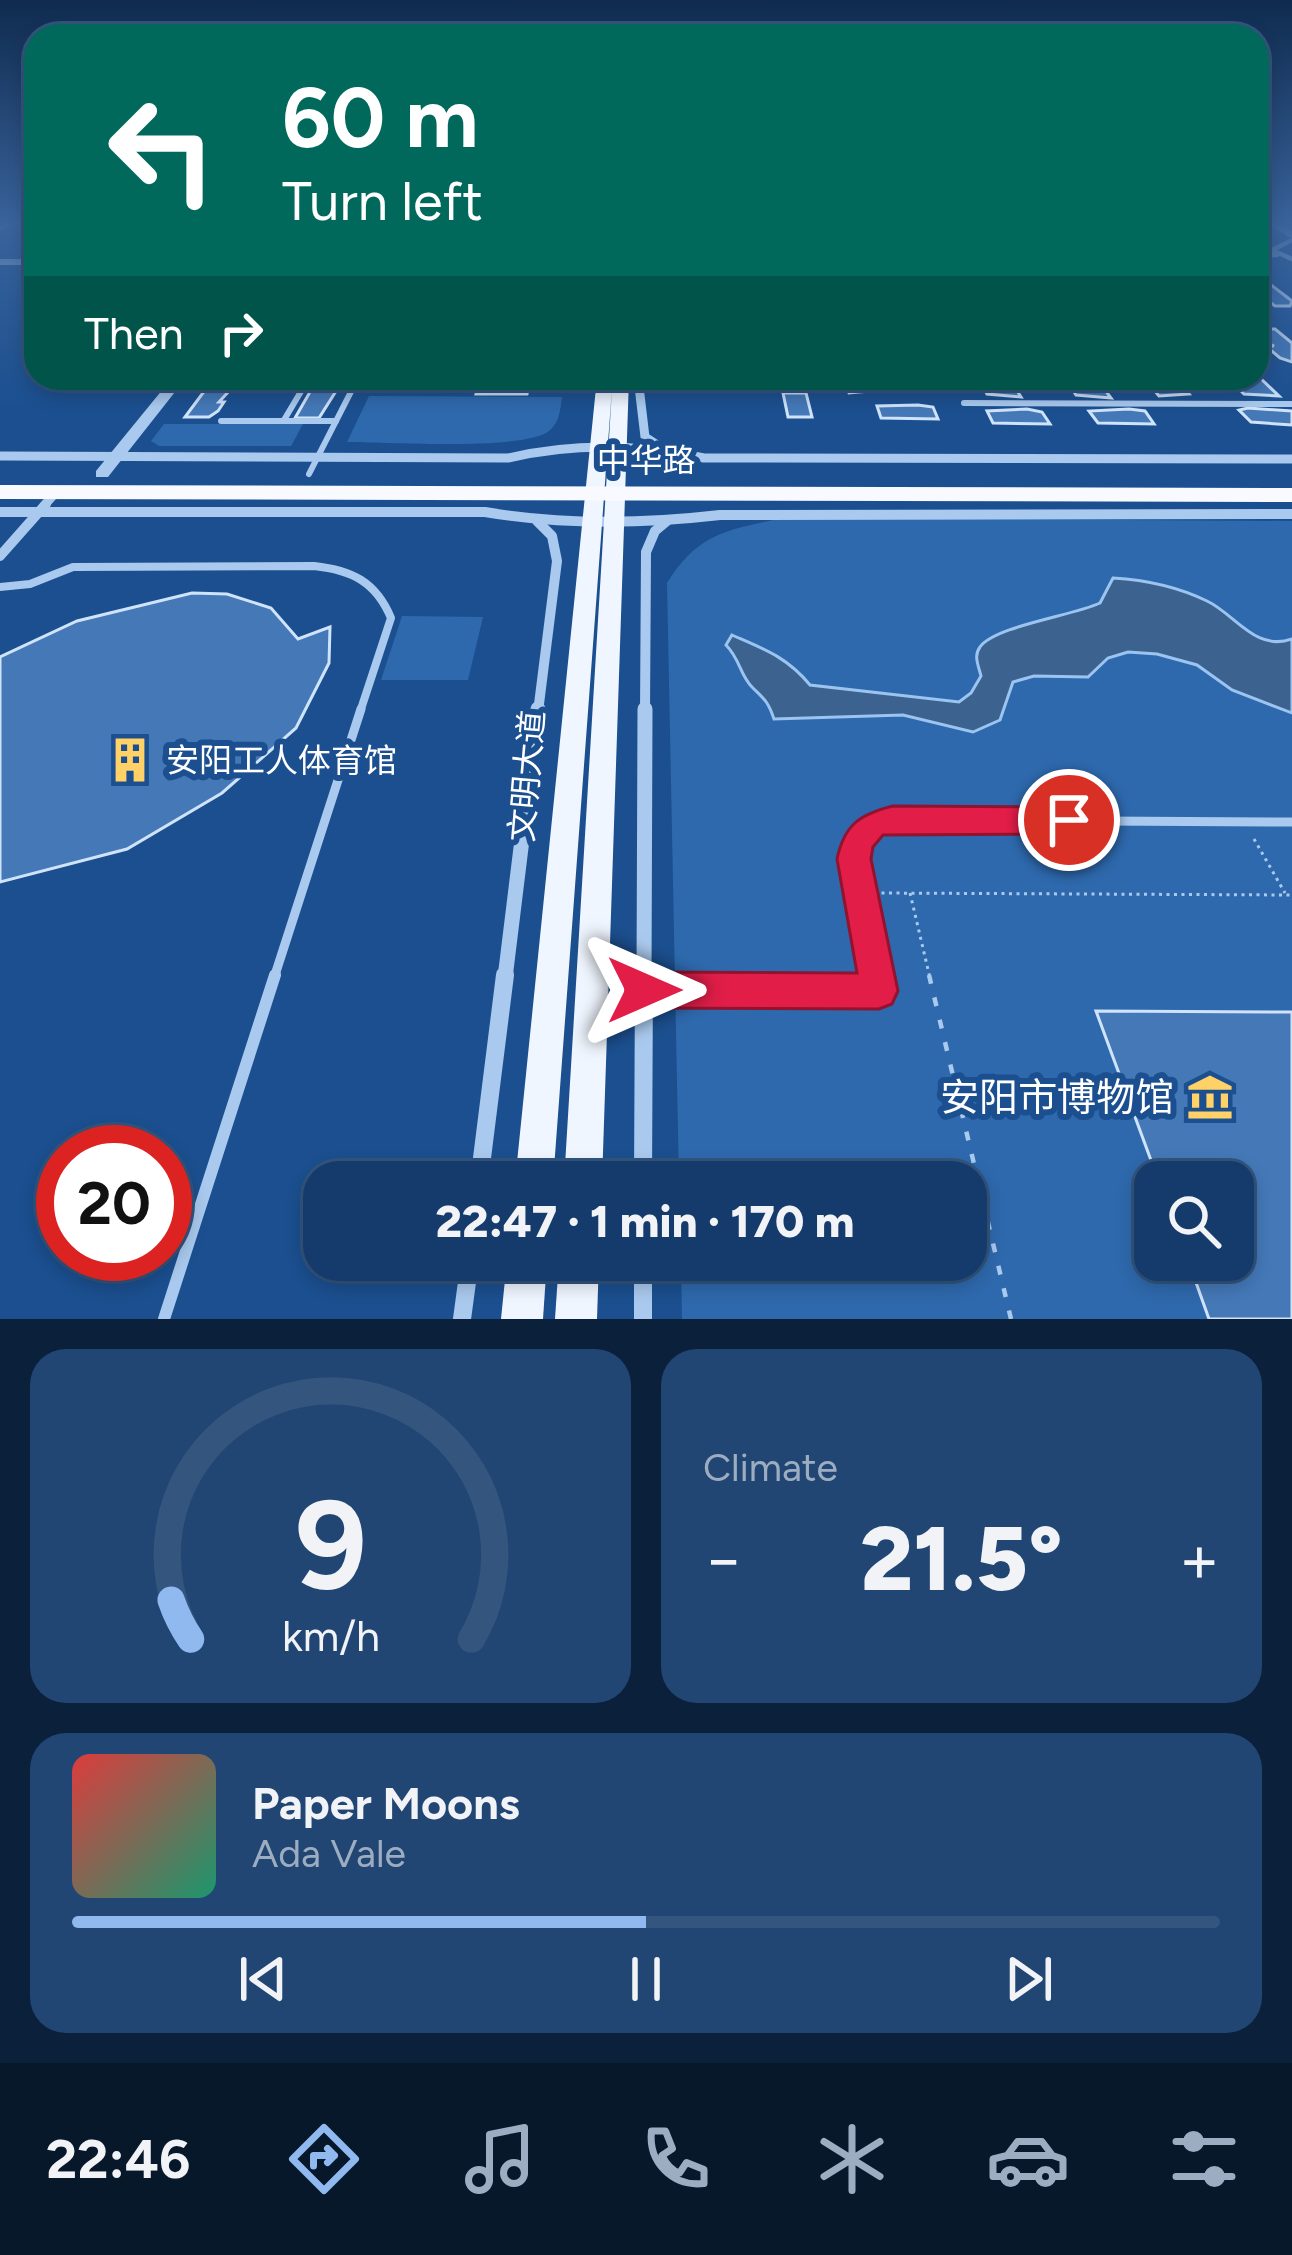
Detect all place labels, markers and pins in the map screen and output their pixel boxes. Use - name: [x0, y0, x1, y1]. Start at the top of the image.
- building icon: 安阳工人体育馆: [105, 735, 155, 785]
- place label: 安阳工人体育馆: [166, 741, 397, 780]
- pin: [1018, 769, 1120, 871]
- museum icon: 安阳市博物馆: [1185, 1072, 1235, 1122]
- place label: 安阳市博物馆: [940, 1074, 1174, 1121]

